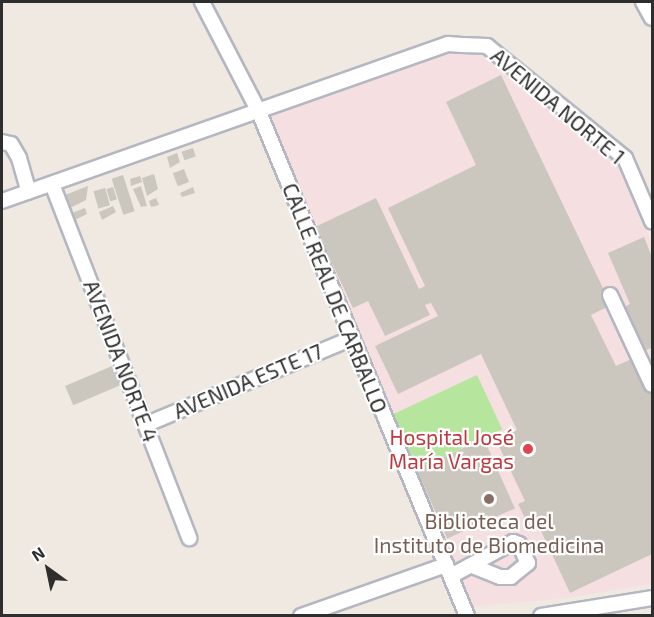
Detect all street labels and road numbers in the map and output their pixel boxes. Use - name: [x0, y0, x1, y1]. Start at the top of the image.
- street label: AVENIDA NORTE 1: [486, 43, 630, 169]
- street label: CALLE REAL DE CARBALLO: [277, 179, 393, 417]
- street label: AVENIDA NORTE 4: [78, 276, 164, 446]
- street label: AVENIDA ESTE 17: [169, 338, 327, 424]

